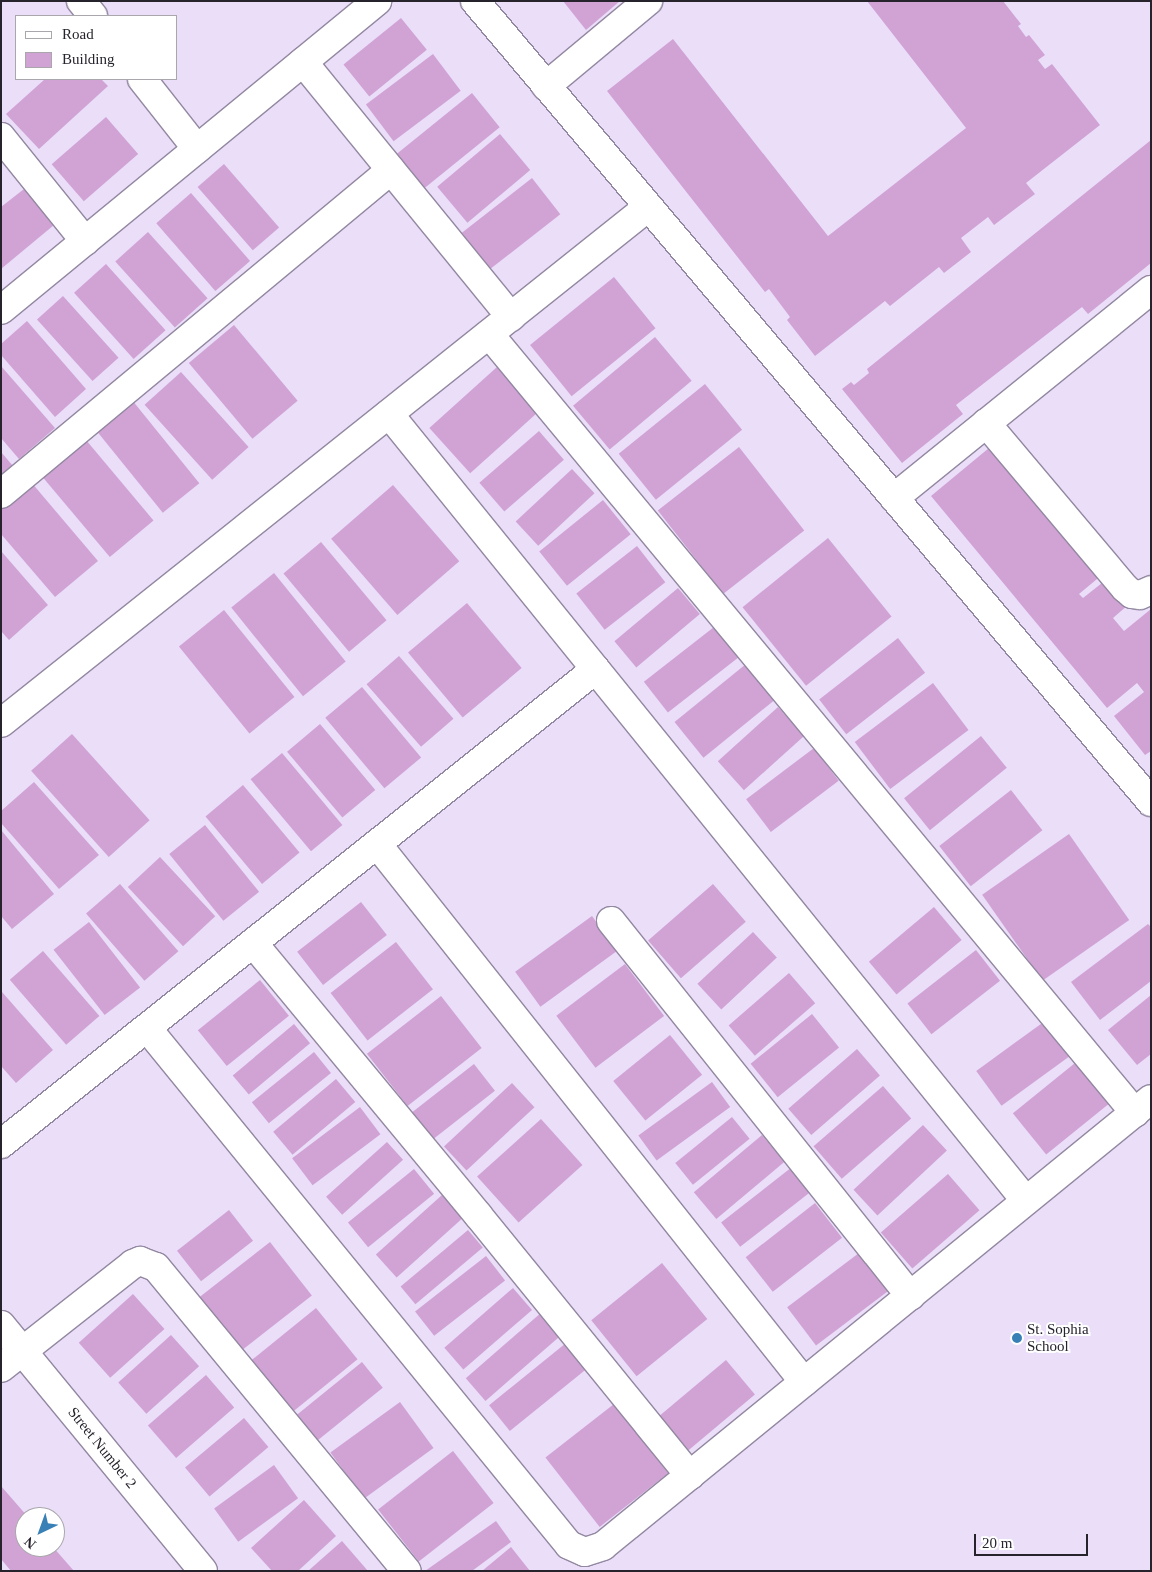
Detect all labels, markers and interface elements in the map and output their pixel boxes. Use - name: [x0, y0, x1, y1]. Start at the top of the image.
- legend: [15, 15, 178, 80]
- text: Road: [62, 26, 94, 42]
- text: Building: [62, 51, 115, 67]
- place label: St. Sophia School: [1027, 1320, 1089, 1355]
- marker: St. Sophia School: [1011, 1332, 1023, 1344]
- street label: Street Number 2: [64, 1404, 140, 1492]
- north arrow: [15, 1507, 65, 1557]
- scale bar: [977, 1524, 1091, 1556]
- text: N: [22, 1534, 39, 1552]
- text: 20 m: [982, 1535, 1012, 1551]

